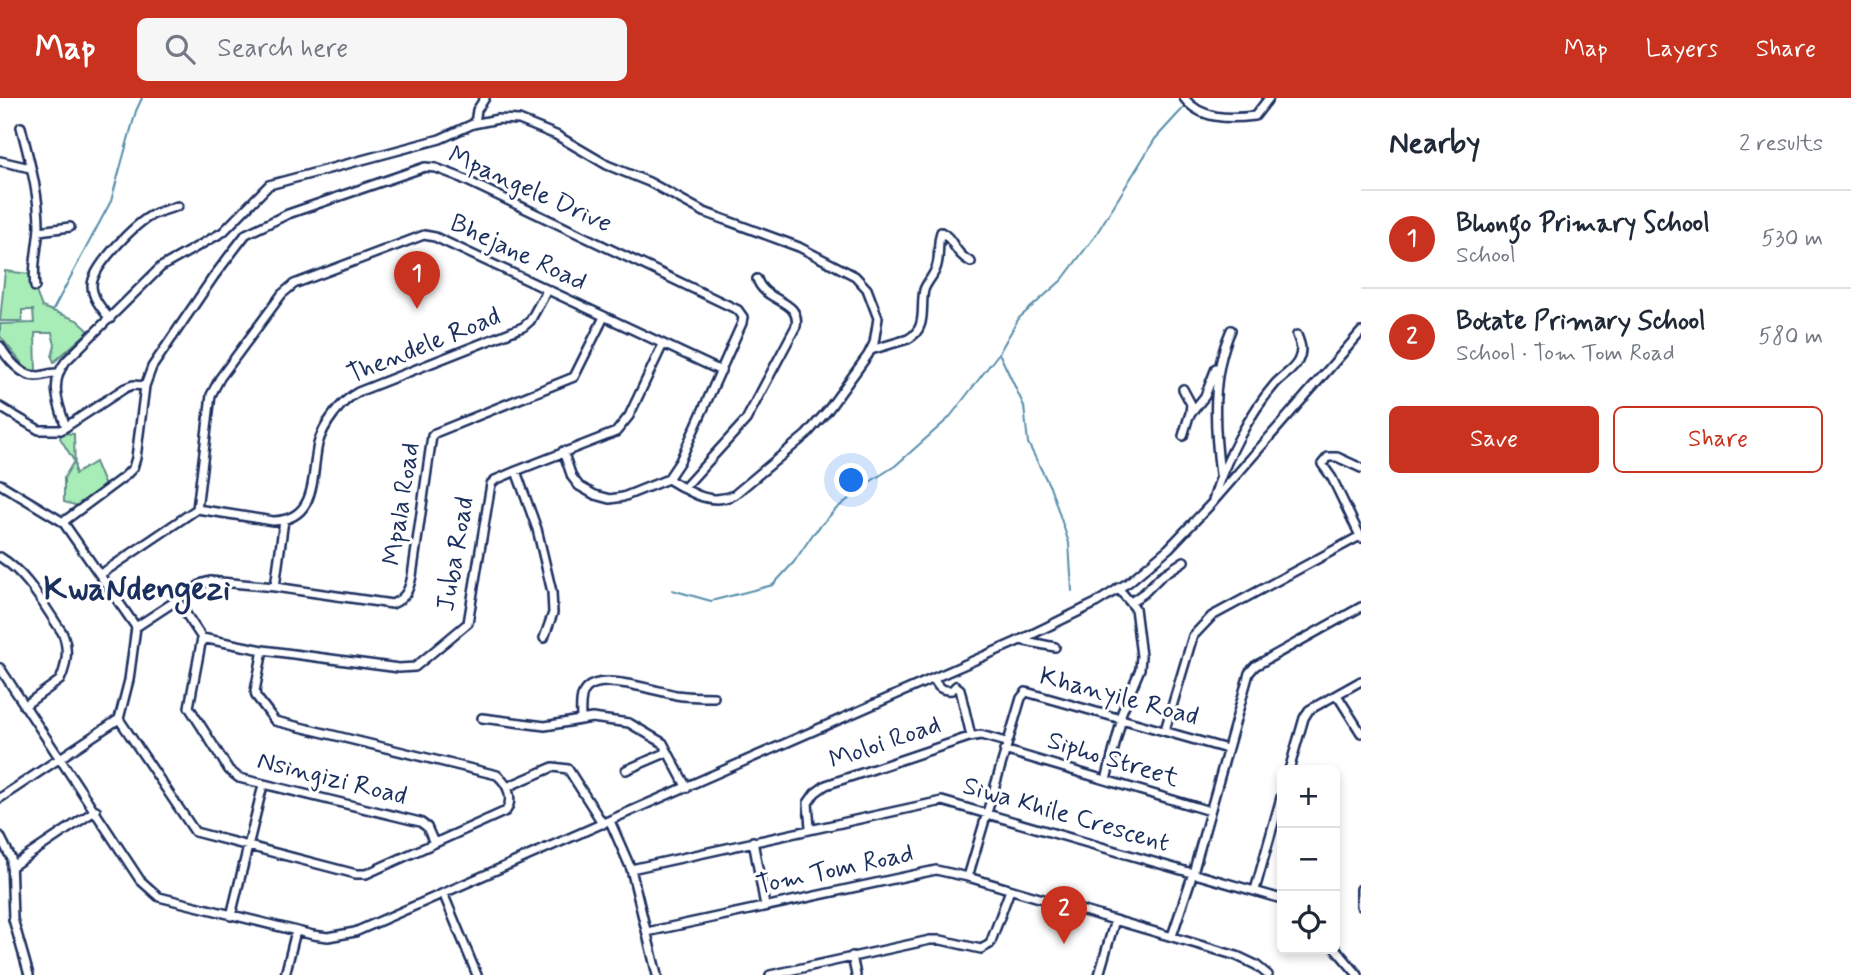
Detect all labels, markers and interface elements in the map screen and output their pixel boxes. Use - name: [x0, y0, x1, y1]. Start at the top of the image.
- search box: [137, 18, 627, 81]
- text: Map: [35, 27, 95, 71]
- icon: search: [161, 30, 199, 68]
- text: Search here: [217, 32, 348, 66]
- text: Map: [1564, 34, 1608, 65]
- text: Layers: [1646, 34, 1718, 65]
- text: Share: [1756, 34, 1816, 65]
- text: Nearby: [1389, 124, 1480, 163]
- text: 2 results: [1739, 129, 1823, 159]
- street label: Mpangele Drive: [443, 139, 617, 241]
- street label: Bhejane Road: [444, 207, 592, 299]
- text: Bhongo Primary School: [1456, 207, 1710, 241]
- text: 1: [1407, 224, 1417, 254]
- text: 530 m: [1761, 224, 1823, 254]
- text: School: [1456, 241, 1516, 271]
- pin: 1: [394, 251, 440, 309]
- street label: Thendele Road: [342, 300, 506, 392]
- text: Botate Primary School: [1456, 305, 1706, 339]
- text: 2: [1406, 322, 1418, 352]
- text: 580 m: [1758, 322, 1823, 352]
- text: School · Tom Tom Road: [1456, 339, 1675, 369]
- button: Save: [1389, 406, 1599, 473]
- button: Share: [1613, 406, 1823, 473]
- street label: Mpala Road: [376, 440, 428, 568]
- your location: [834, 463, 868, 497]
- street label: Juba Road: [429, 494, 483, 614]
- district label: KwaNdengezi: [44, 568, 230, 615]
- street label: Khanyile Road: [1036, 659, 1202, 735]
- street label: Moloi Road: [825, 708, 945, 778]
- street label: Sipho Street: [1043, 724, 1183, 796]
- street label: Nsingizi Road: [254, 744, 410, 814]
- map controls: [1277, 765, 1340, 954]
- button: +: [1277, 765, 1340, 828]
- street label: Siwa Khile Crescent: [959, 769, 1173, 861]
- button: −: [1277, 828, 1340, 891]
- street label: Tom Tom Road: [753, 837, 917, 903]
- pin: 2: [1041, 886, 1087, 944]
- button: locate: [1277, 891, 1340, 954]

